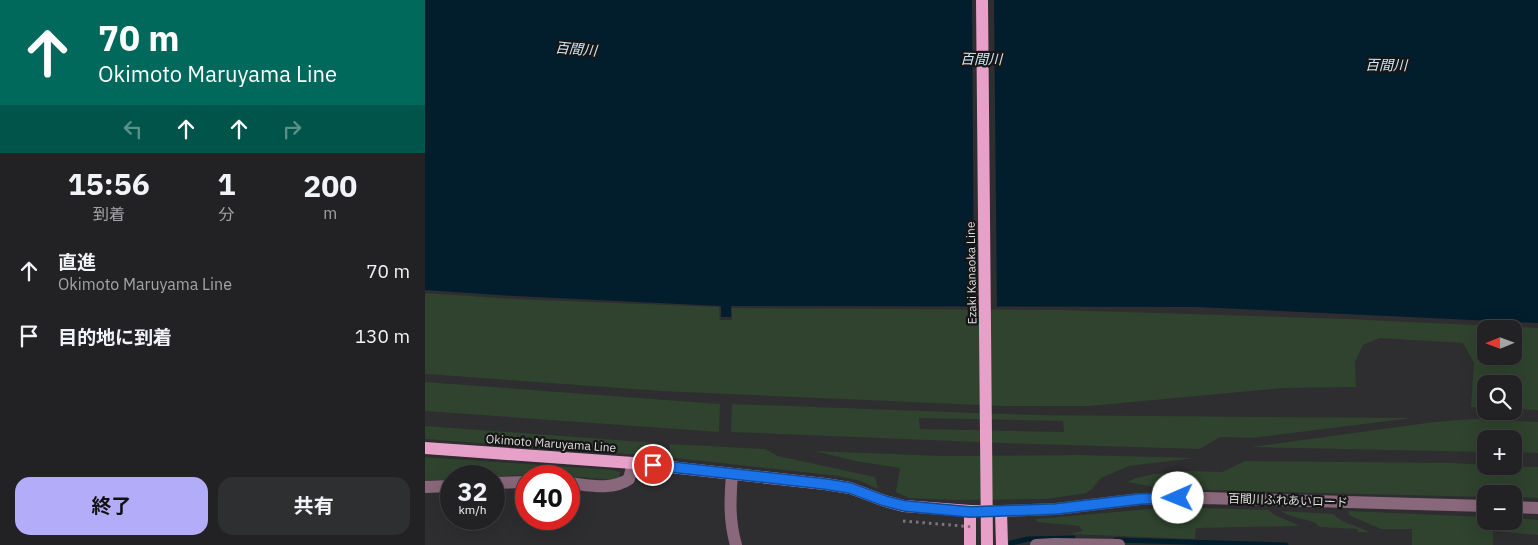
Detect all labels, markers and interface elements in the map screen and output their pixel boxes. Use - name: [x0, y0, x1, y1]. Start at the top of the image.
- text: 70 m: [98, 15, 180, 61]
- icon: ahead: [15, 20, 80, 85]
- water label: 百間川: [554, 38, 600, 60]
- water label: 百間川: [960, 50, 1004, 68]
- water label: 百間川: [1365, 56, 1409, 74]
- text: Okimoto Maruyama Line: [98, 59, 337, 88]
- icon: left: [119, 115, 147, 143]
- icon: ahead: [172, 115, 200, 143]
- icon: ahead: [225, 115, 253, 143]
- icon: right: [278, 115, 306, 143]
- text: 15:56: [68, 164, 150, 203]
- text: 1: [217, 164, 235, 203]
- text: 200: [303, 166, 357, 205]
- text: m: [323, 203, 337, 223]
- text: 到着: [93, 204, 125, 224]
- text: 分: [218, 204, 234, 224]
- street label: Ezaki Kanaoka Line: [963, 221, 979, 325]
- text: 直進: [58, 250, 96, 274]
- icon: ahead: [15, 257, 43, 285]
- text: 70 m: [366, 259, 410, 283]
- text: Okimoto Maruyama Line: [58, 274, 232, 294]
- north arrow: [1477, 320, 1523, 365]
- map controls: [1477, 320, 1522, 530]
- icon: arrive: [15, 322, 43, 350]
- text: 130 m: [355, 324, 410, 348]
- text: 目的地に到着: [58, 325, 172, 349]
- button: search: [1477, 375, 1522, 420]
- button: +: [1477, 430, 1522, 475]
- street label: Okimoto Maruyama Line: [485, 431, 617, 455]
- pin: [632, 444, 674, 486]
- icon: arrive: [639, 451, 667, 479]
- speed limit sign: 40: [515, 465, 580, 530]
- position arrow: [1151, 471, 1203, 523]
- text: 32: [457, 475, 488, 508]
- button: 終了: [15, 477, 208, 535]
- button: 共有: [218, 477, 410, 535]
- button: −: [1477, 485, 1522, 530]
- street label: 百間川ふれあいロード: [1228, 490, 1348, 510]
- text: km/h: [458, 502, 487, 517]

